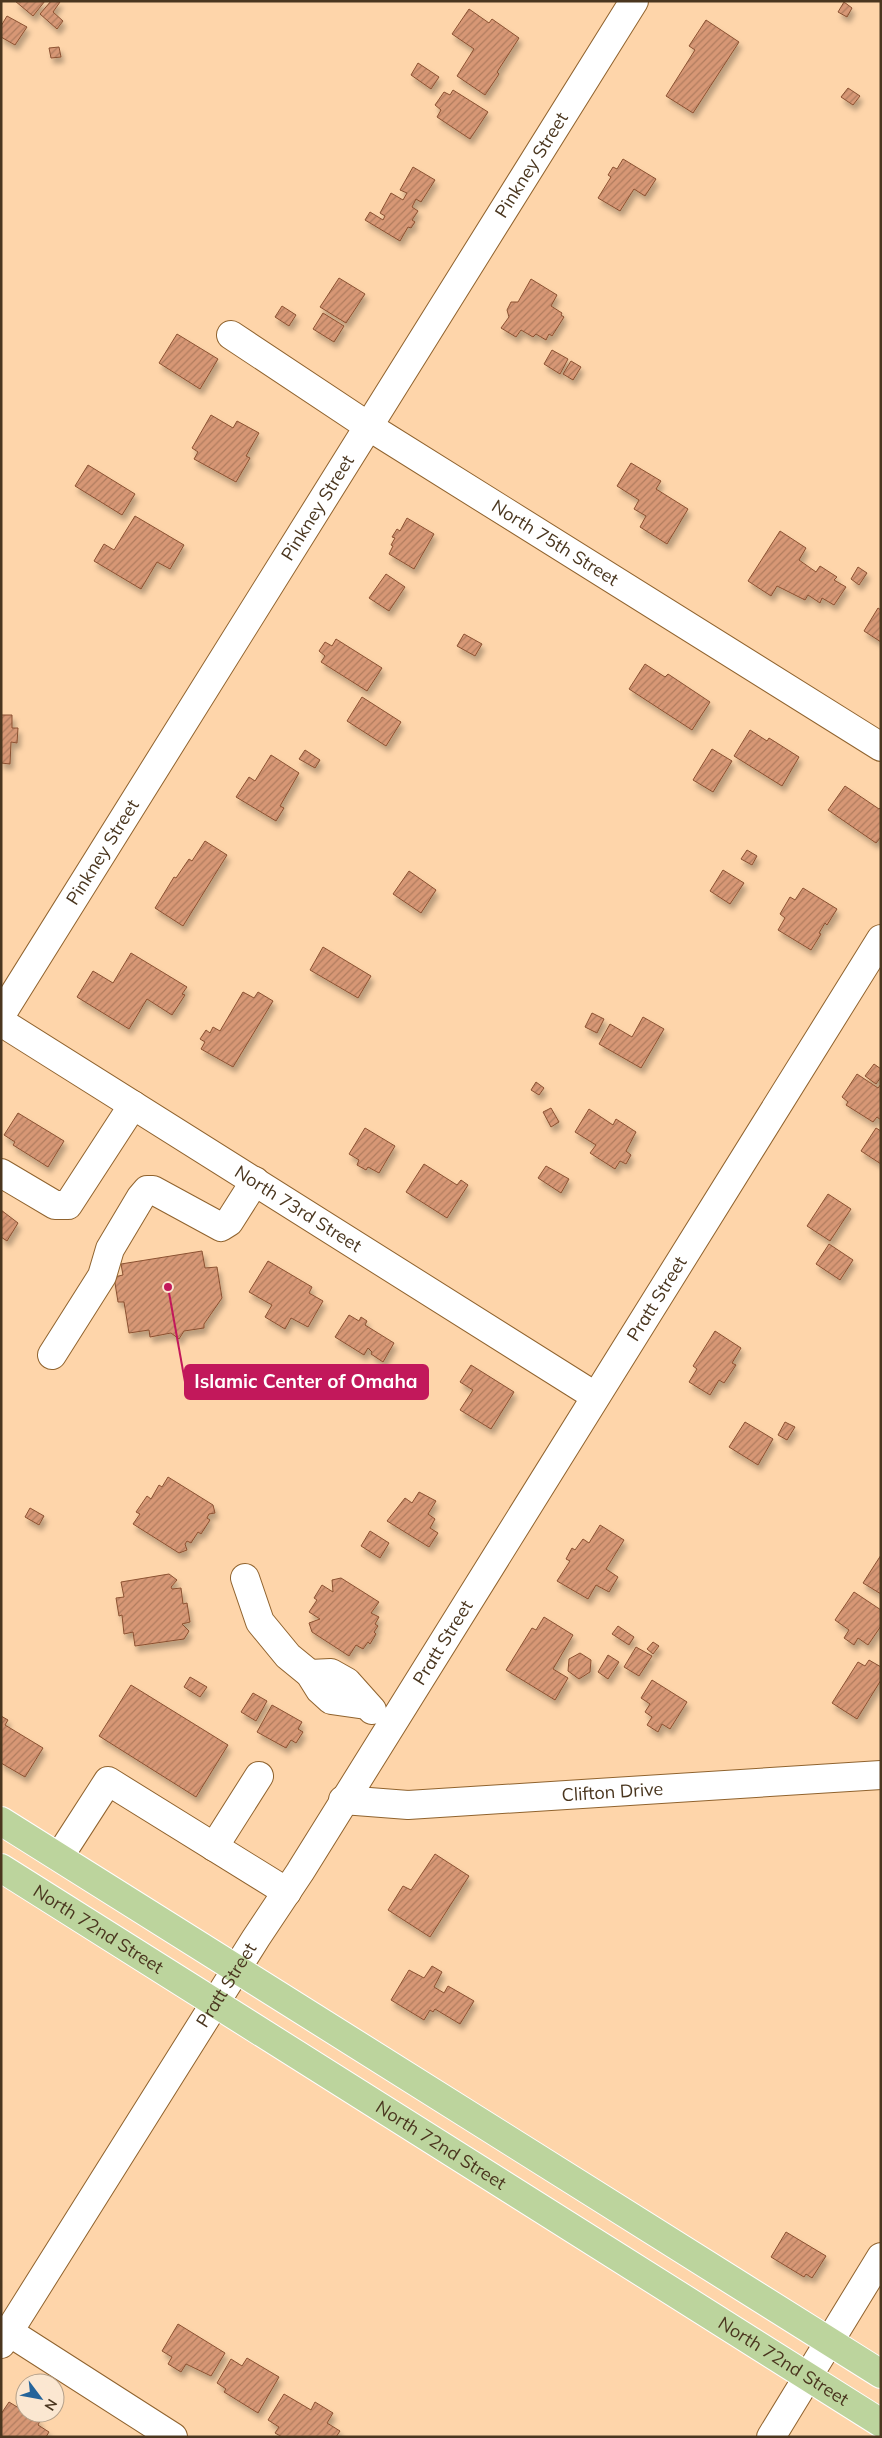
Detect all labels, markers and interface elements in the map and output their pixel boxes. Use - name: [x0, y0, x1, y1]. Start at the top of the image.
- street label: Pinkney Street: [490, 108, 573, 222]
- street label: Pinkney Street: [276, 450, 359, 565]
- street label: North 75th Street: [488, 494, 623, 591]
- street label: Pinkney Street: [61, 795, 144, 909]
- street label: North 73rd Street: [231, 1160, 366, 1257]
- street label: Pratt Street: [621, 1252, 692, 1345]
- callout: Islamic Center of Omaha: [185, 1365, 428, 1399]
- text: Islamic Center of Omaha: [194, 1369, 418, 1393]
- street label: Pratt Street: [407, 1596, 477, 1689]
- street label: Clifton Drive: [561, 1777, 664, 1806]
- street label: North 72nd Street: [29, 1879, 168, 1979]
- street label: Pratt Street: [191, 1938, 261, 2031]
- street label: North 72nd Street: [372, 2095, 511, 2195]
- street label: North 72nd Street: [714, 2311, 853, 2411]
- north arrow: [15, 2373, 65, 2423]
- text: N: [41, 2396, 61, 2414]

